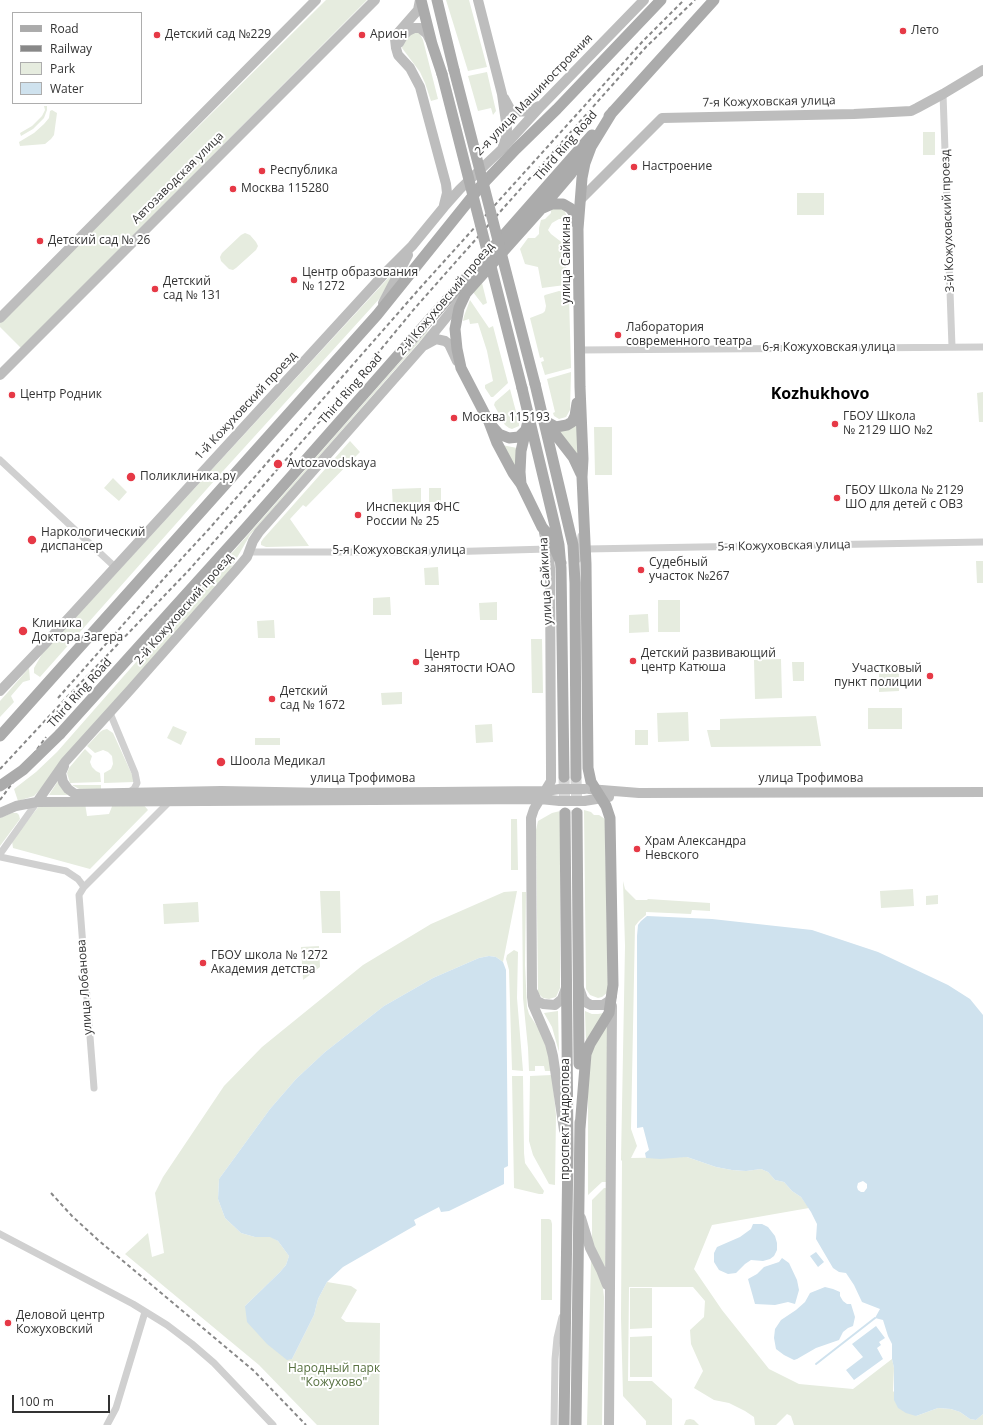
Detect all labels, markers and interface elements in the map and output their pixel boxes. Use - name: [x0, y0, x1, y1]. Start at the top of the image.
- legend: [12, 12, 142, 104]
- text: Road: [50, 20, 79, 37]
- place label: Лето: [911, 24, 939, 38]
- marker: Лето: [898, 26, 908, 36]
- place label: Детский сад №229: [165, 28, 271, 42]
- place label: Арион: [370, 28, 407, 42]
- marker: Детский сад №229: [152, 30, 162, 40]
- marker: Арион: [357, 30, 367, 40]
- street label: 2-я улица Машиностроения: [472, 31, 596, 159]
- text: Railway: [50, 40, 92, 57]
- text: Park: [50, 60, 75, 77]
- text: Water: [50, 80, 84, 97]
- street label: 7-я Кожуховская улица: [702, 94, 836, 110]
- street label: Third Ring Road: [532, 108, 600, 184]
- street label: Автозаводская улица: [129, 129, 227, 227]
- street label: 3-й Кожуховский проезд: [938, 149, 958, 293]
- place label: Настроение: [642, 160, 712, 174]
- marker: Настроение: [629, 162, 639, 172]
- place label: Республика: [270, 164, 338, 178]
- marker: Республика: [257, 166, 267, 176]
- place label: Москва 115280: [241, 182, 329, 196]
- marker: Москва 115280: [228, 184, 238, 194]
- street label: улица Сайкина: [560, 216, 574, 304]
- place label: Детский сад № 26: [48, 234, 150, 248]
- marker: Детский сад № 26: [35, 236, 45, 246]
- street label: 2-й Кожуховский проезд: [395, 240, 497, 358]
- place label: Центр образования № 1272: [302, 266, 418, 294]
- place label: Детский сад № 131: [163, 275, 221, 303]
- marker: Центр образования № 1272: [289, 275, 299, 285]
- marker: Детский сад № 131: [150, 284, 160, 294]
- place label: Лаборатория современного театра: [626, 321, 752, 349]
- marker: Лаборатория современного театра: [613, 330, 623, 340]
- street label: 6-я Кожуховская улица: [762, 341, 896, 355]
- street label: 1-й Кожуховский проезд: [192, 349, 300, 463]
- street label: Third Ring Road: [317, 351, 385, 427]
- district label: Kozhukhovo: [771, 384, 869, 404]
- place label: Центр Родник: [20, 388, 102, 402]
- marker: Центр Родник: [7, 390, 17, 400]
- place label: ГБОУ Школа № 2129 ШО №2: [843, 410, 933, 438]
- place label: Москва 115193: [462, 411, 550, 425]
- marker: Москва 115193: [449, 413, 459, 423]
- marker: ГБОУ Школа № 2129 ШО №2: [830, 419, 840, 429]
- place label: Avtozavodskaya: [287, 457, 376, 471]
- marker: Avtozavodskaya: [272, 458, 284, 470]
- place label: Поликлиника.ру: [140, 470, 236, 484]
- marker: Поликлиника.ру: [125, 471, 137, 483]
- place label: ГБОУ Школа № 2129 ШО для детей с ОВЗ: [845, 484, 964, 512]
- marker: ГБОУ Школа № 2129 ШО для детей с ОВЗ: [832, 493, 842, 503]
- place label: Инспекция ФНС России № 25: [366, 501, 460, 529]
- marker: Инспекция ФНС России № 25: [353, 510, 363, 520]
- place label: Наркологический диспансер: [41, 526, 145, 554]
- marker: Наркологический диспансер: [26, 534, 38, 546]
- street label: улица Сайкина: [537, 537, 555, 625]
- street label: 5-я Кожуховская улица: [717, 538, 851, 554]
- street label: 5-я Кожуховская улица: [332, 544, 466, 558]
- street label: 2-й Кожуховский проезд: [132, 550, 236, 668]
- place label: Судебный участок №267: [649, 556, 730, 584]
- marker: Судебный участок №267: [636, 565, 646, 575]
- place label: Клиника Доктора Загера: [32, 617, 123, 645]
- marker: Клиника Доктора Загера: [17, 625, 29, 637]
- place label: Детский развивающий центр Катюша: [641, 647, 776, 675]
- place label: Центр занятости ЮАО: [424, 648, 515, 676]
- street label: Third Ring Road: [45, 655, 115, 731]
- marker: Детский развивающий центр Катюша: [628, 656, 638, 666]
- marker: Центр занятости ЮАО: [411, 657, 421, 667]
- place label: Участковый пункт полиции: [834, 662, 922, 690]
- marker: Участковый пункт полиции: [925, 671, 935, 681]
- place label: Детский сад № 1672: [280, 685, 345, 713]
- marker: Детский сад № 1672: [267, 694, 277, 704]
- place label: Шоола Медикал: [230, 755, 325, 769]
- marker: Шоола Медикал: [215, 756, 227, 768]
- street label: улица Трофимова: [311, 772, 415, 786]
- street label: улица Трофимова: [759, 772, 863, 786]
- place label: Храм Александра Невского: [645, 835, 746, 863]
- marker: Храм Александра Невского: [632, 844, 642, 854]
- street label: улица Лобанова: [74, 939, 96, 1035]
- place label: ГБОУ школа № 1272 Академия детства: [211, 949, 328, 977]
- marker: ГБОУ школа № 1272 Академия детства: [198, 958, 208, 968]
- street label: проспект Андропова: [559, 1058, 573, 1180]
- place label: Деловой центр Кожуховский: [16, 1309, 105, 1337]
- marker: Деловой центр Кожуховский: [3, 1318, 13, 1328]
- park label: Народный парк "Кожухово": [288, 1362, 380, 1390]
- scale bar: [14, 1387, 112, 1413]
- text: 100 m: [19, 1393, 54, 1410]

